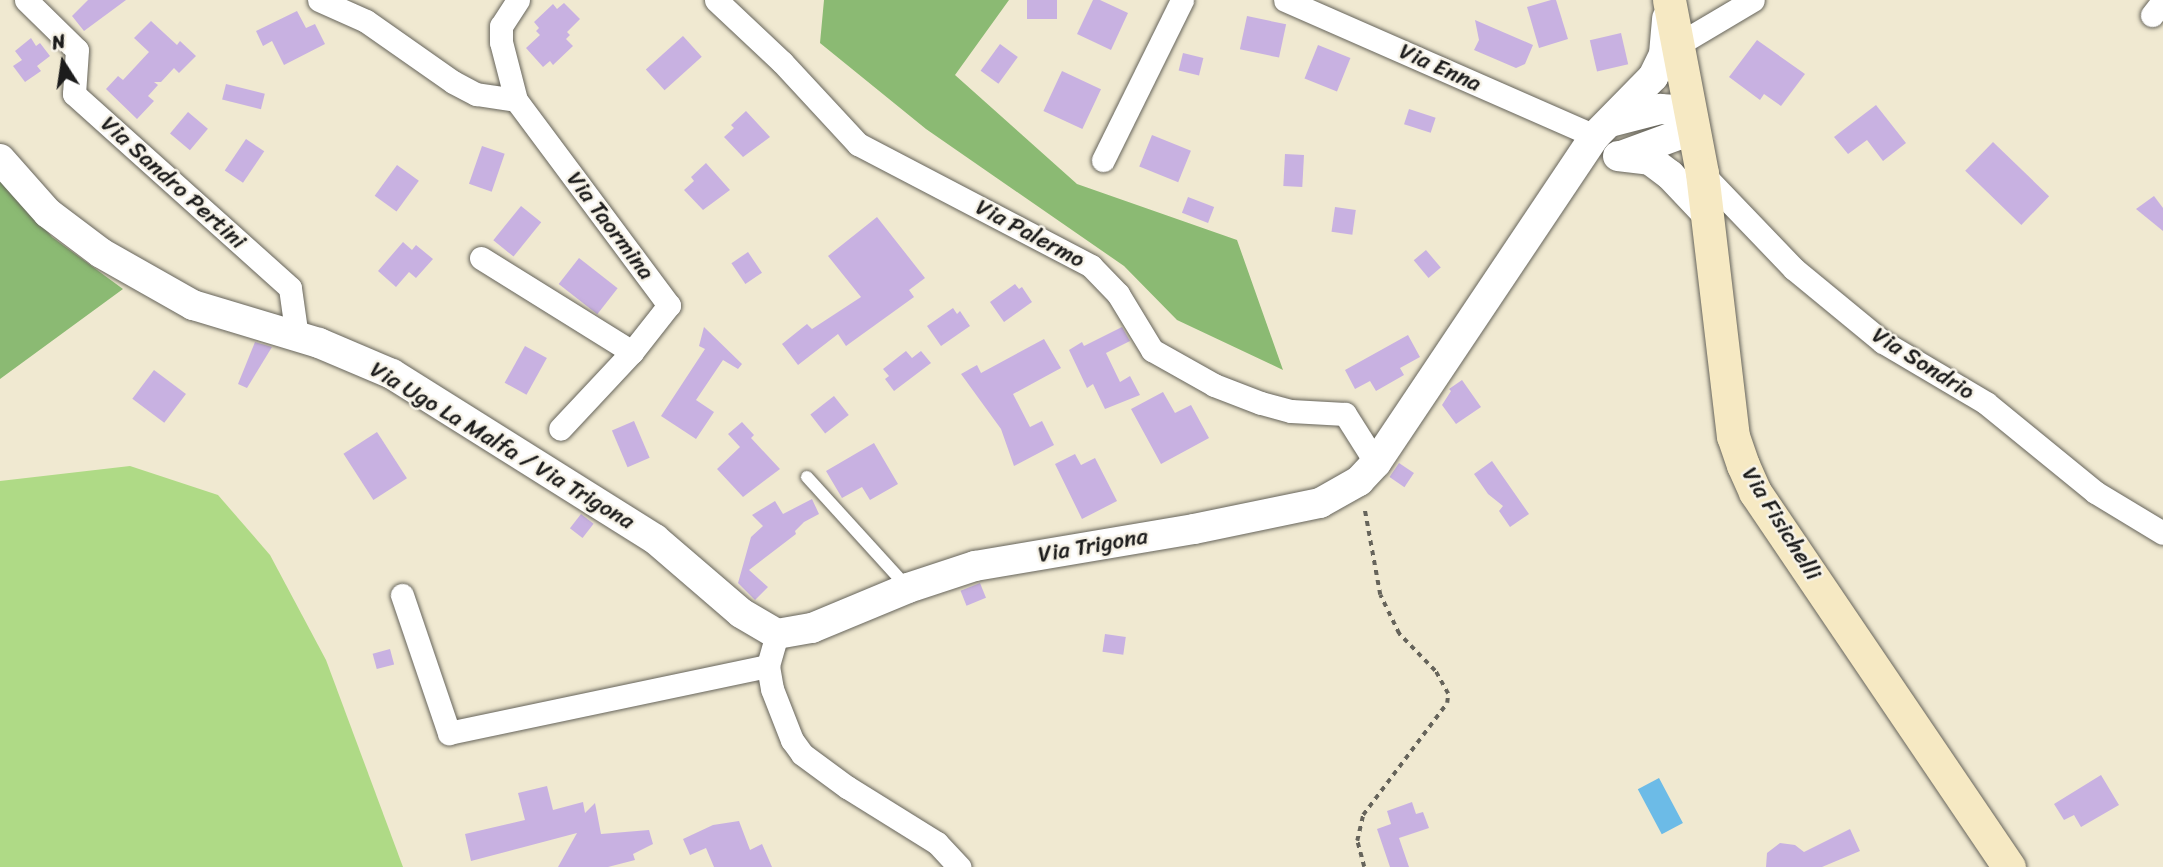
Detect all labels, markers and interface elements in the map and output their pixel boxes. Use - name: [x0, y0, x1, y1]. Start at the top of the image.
- text: N: [49, 24, 68, 59]
- north arrow: [28, 28, 98, 98]
- street label: Via Enna: [1395, 38, 1485, 98]
- street label: Via Sandro Pertini: [95, 111, 251, 255]
- street label: Via Taormina: [560, 166, 660, 286]
- street label: Via Palermo: [971, 194, 1089, 274]
- street label: Via Sondrio: [1867, 322, 1979, 406]
- street label: Via Ugo La Malfa / Via Trigona: [365, 356, 639, 536]
- street label: Via Fisichelli: [1736, 463, 1826, 585]
- street label: Via Trigona: [1036, 523, 1150, 569]

